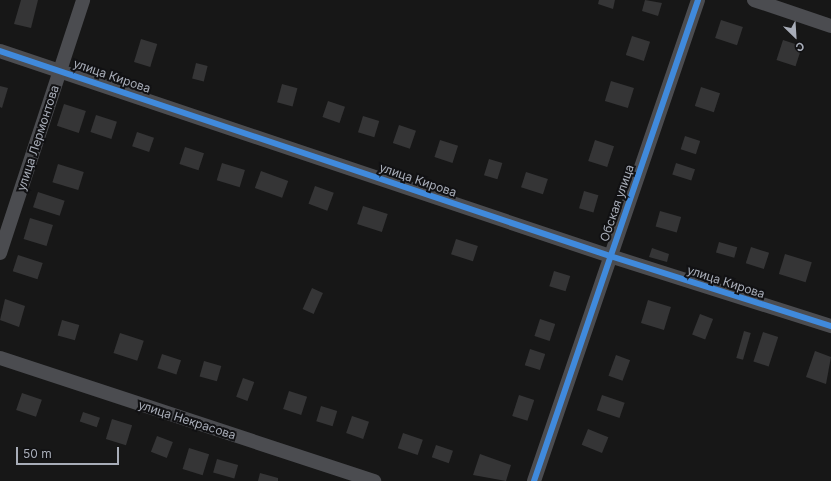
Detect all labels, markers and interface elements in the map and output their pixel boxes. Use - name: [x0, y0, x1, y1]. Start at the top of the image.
- north arrow: [775, 16, 815, 56]
- text: С: [793, 39, 807, 55]
- street label: улица Кирова: [72, 56, 152, 96]
- street label: улица Лермонтова: [14, 83, 62, 193]
- street label: улица Кирова: [378, 160, 458, 200]
- street label: Обская улица: [597, 163, 637, 243]
- street label: улица Кирова: [685, 263, 767, 301]
- street label: улица Некрасова: [136, 397, 238, 443]
- scale bar: [18, 439, 121, 465]
- text: 50 m: [23, 446, 52, 461]

